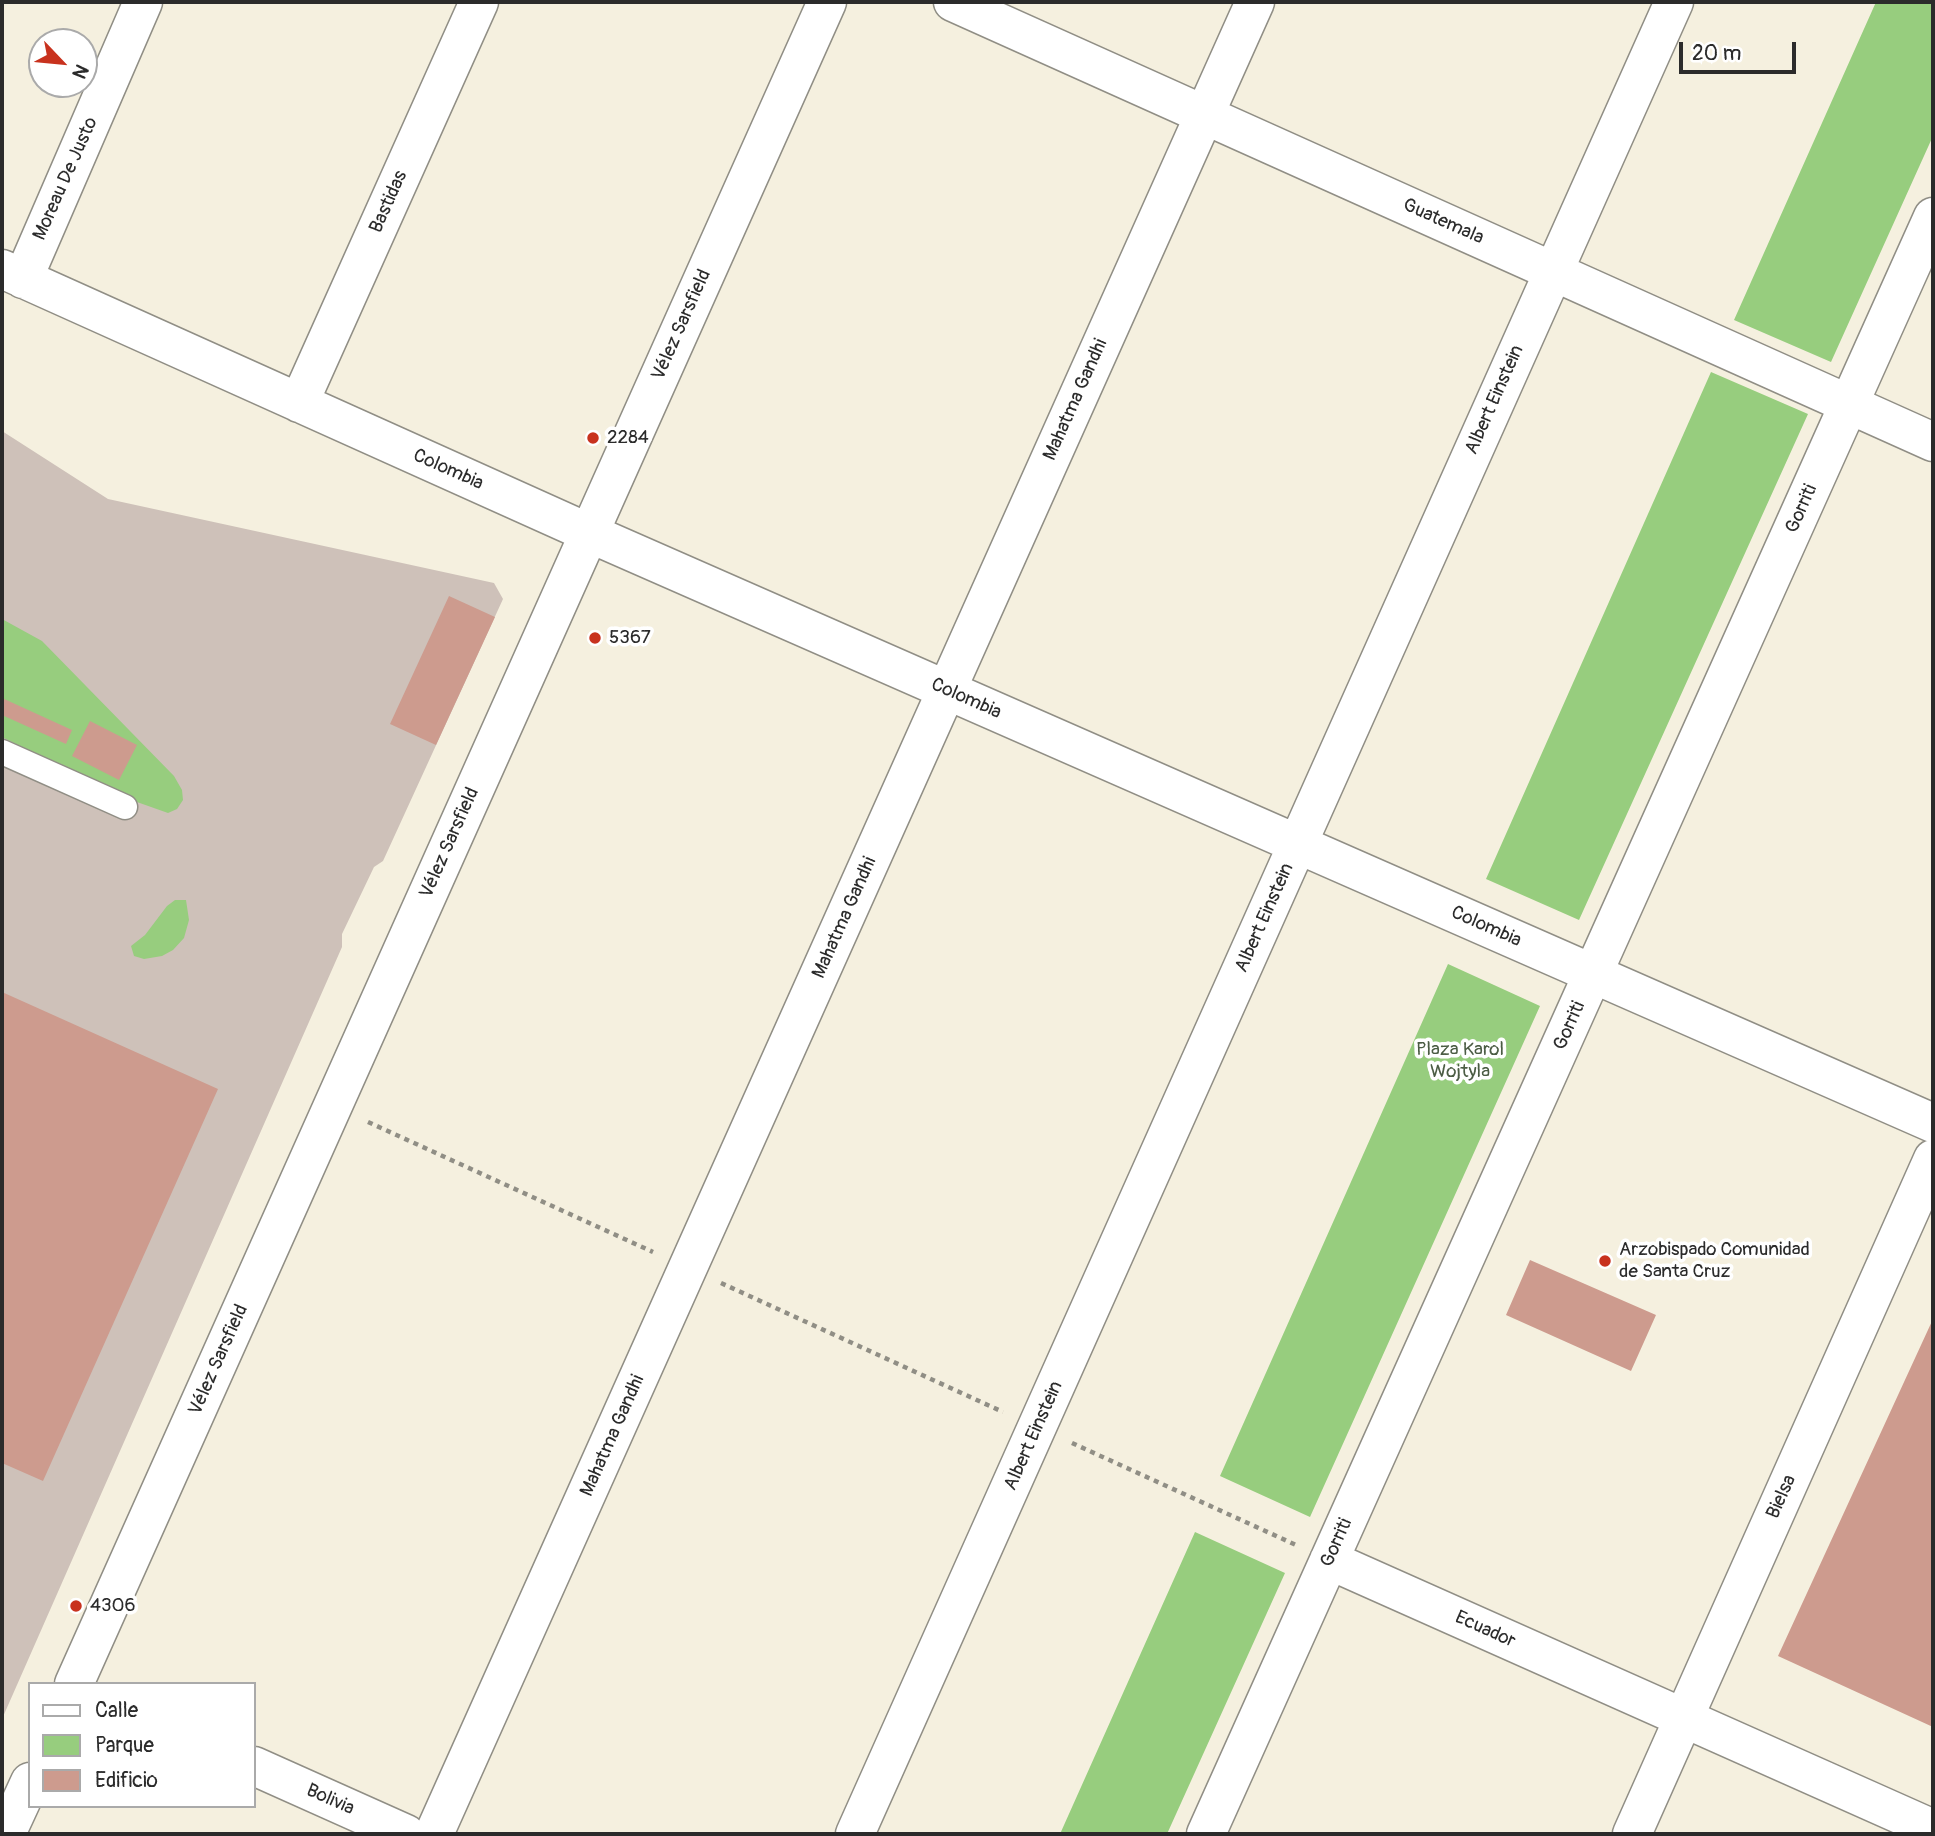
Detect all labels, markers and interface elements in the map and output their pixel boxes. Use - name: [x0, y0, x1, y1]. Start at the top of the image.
- north arrow: [28, 28, 98, 98]
- scale bar: [1683, 28, 1800, 72]
- text: 20 m: [1692, 40, 1741, 67]
- text: N: [66, 60, 94, 82]
- street label: Moreau De Justo: [29, 114, 103, 244]
- street label: Bastidas: [365, 167, 413, 237]
- street label: Guatemala: [1399, 194, 1487, 250]
- street label: Vélez Sarsfield: [647, 266, 717, 384]
- street label: Mahatma Gandhi: [1039, 336, 1113, 464]
- street label: Albert Einstein: [1461, 342, 1529, 458]
- place label: 2284: [607, 427, 649, 449]
- marker: 2284: [585, 430, 601, 446]
- street label: Colombia: [409, 444, 487, 496]
- street label: Gorriti: [1781, 481, 1823, 537]
- place label: 5367: [609, 627, 651, 649]
- marker: 5367: [587, 630, 603, 646]
- street label: Colombia: [927, 673, 1005, 725]
- street label: Vélez Sarsfield: [415, 784, 485, 902]
- street label: Mahatma Gandhi: [808, 854, 882, 982]
- street label: Albert Einstein: [1231, 860, 1299, 976]
- street label: Colombia: [1447, 901, 1525, 953]
- street label: Gorriti: [1549, 998, 1591, 1054]
- park label: Plaza Karol Wojtyla: [1416, 1039, 1504, 1083]
- place label: Arzobispado Comunidad de Santa Cruz: [1619, 1239, 1810, 1283]
- marker: Arzobispado Comunidad de Santa Cruz: [1597, 1253, 1613, 1269]
- street label: Vélez Sarsfield: [184, 1301, 254, 1419]
- street label: Mahatma Gandhi: [576, 1372, 650, 1500]
- street label: Albert Einstein: [1000, 1378, 1068, 1494]
- street label: Bielsa: [1762, 1472, 1802, 1522]
- street label: Gorriti: [1316, 1515, 1358, 1571]
- place label: 4306: [90, 1595, 136, 1617]
- marker: 4306: [68, 1598, 84, 1614]
- street label: Ecuador: [1451, 1607, 1519, 1653]
- legend: [28, 1682, 256, 1808]
- text: Calle: [95, 1697, 138, 1724]
- text: Parque: [95, 1732, 154, 1759]
- text: Edificio: [95, 1767, 158, 1794]
- street label: Bolivia: [302, 1779, 358, 1821]

